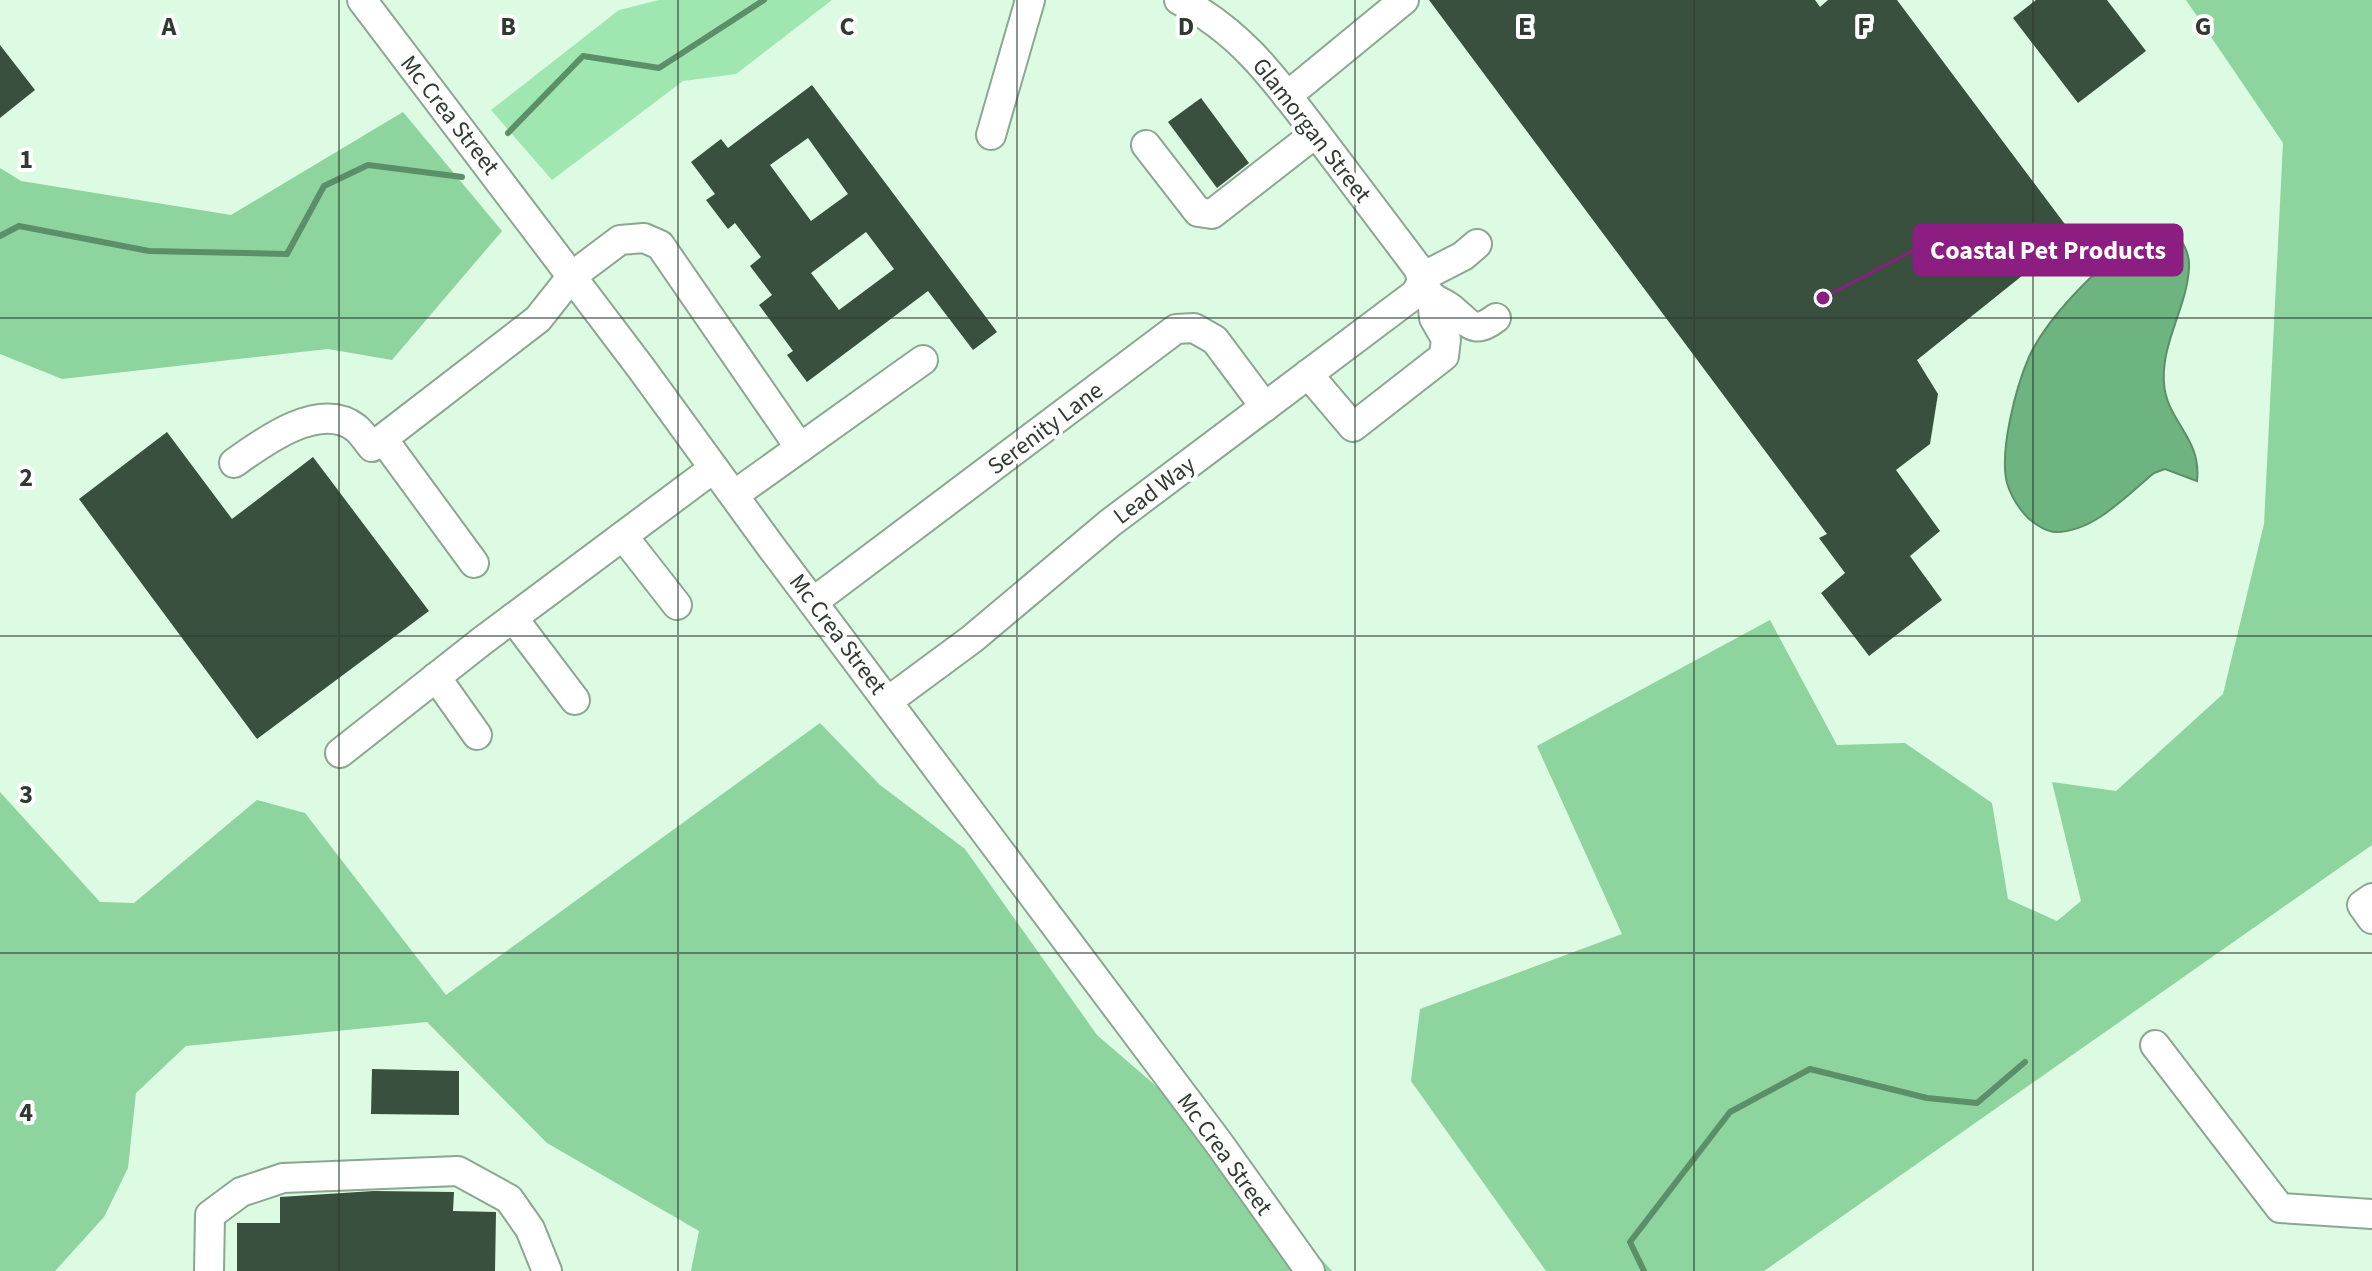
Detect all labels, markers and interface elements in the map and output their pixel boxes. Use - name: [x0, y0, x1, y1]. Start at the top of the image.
- text: A: [161, 8, 178, 45]
- text: B: [500, 8, 516, 45]
- text: C: [839, 8, 855, 45]
- text: D: [1178, 8, 1194, 45]
- text: E: [1518, 8, 1532, 45]
- text: F: [1857, 8, 1871, 45]
- text: G: [2195, 8, 2211, 45]
- street label: Mc Crea Street: [392, 48, 508, 183]
- street label: Glamorgan Street: [1244, 50, 1380, 210]
- text: 1: [19, 141, 33, 178]
- callout: Coastal Pet Products: [1914, 225, 2182, 275]
- text: Coastal Pet Products: [1930, 232, 2166, 269]
- street label: Serenity Lane: [980, 373, 1110, 483]
- street label: Lead Way: [1106, 448, 1203, 533]
- text: 2: [19, 459, 33, 496]
- street label: Mc Crea Street: [780, 566, 895, 702]
- text: 3: [19, 776, 33, 813]
- street label: Mc Crea Street: [1168, 1086, 1281, 1223]
- text: 4: [19, 1094, 33, 1131]

